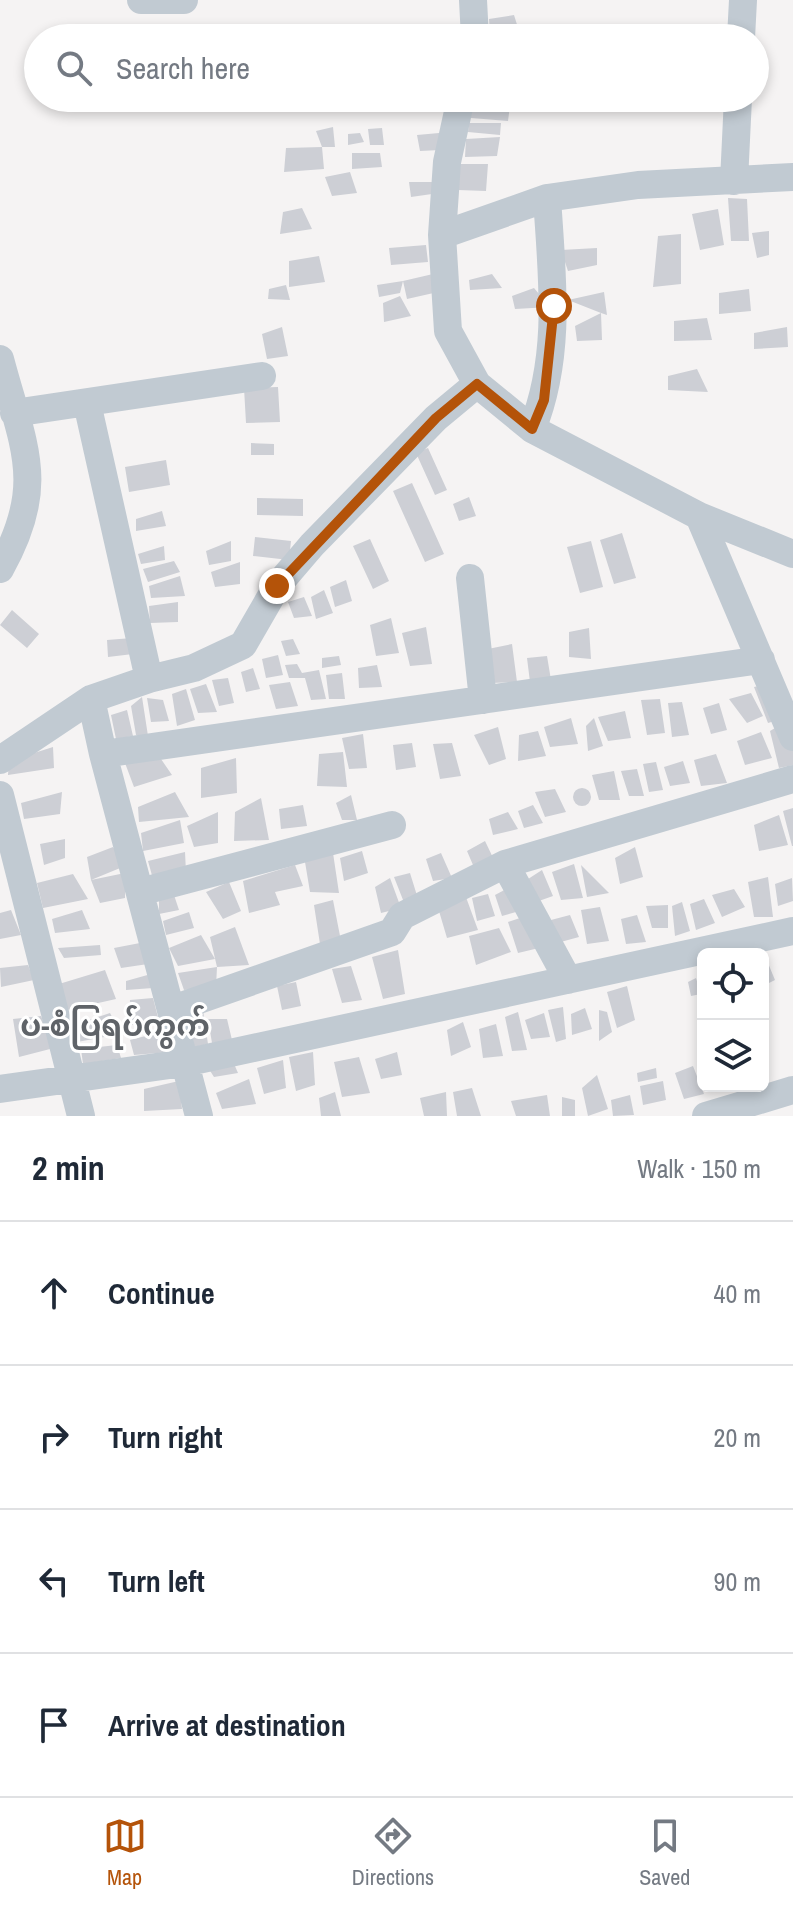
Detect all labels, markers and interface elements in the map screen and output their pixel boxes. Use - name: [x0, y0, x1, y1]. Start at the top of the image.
- search box: [24, 24, 769, 112]
- icon: search: [52, 46, 96, 90]
- text: Search here: [116, 48, 250, 88]
- route start: [536, 288, 572, 324]
- route end: [259, 568, 295, 604]
- map controls: [697, 948, 769, 1092]
- button: locate: [697, 948, 769, 1020]
- district label: ပ-စံပြရပ်ကွက်: [20, 1005, 210, 1050]
- button: layers: [697, 1020, 769, 1092]
- text: 2 min: [32, 1145, 105, 1191]
- text: Walk · 150 m: [637, 1151, 761, 1186]
- icon: ahead: [32, 1271, 76, 1315]
- text: Continue: [108, 1273, 215, 1313]
- text: 40 m: [714, 1276, 761, 1311]
- icon: right: [32, 1415, 76, 1459]
- text: Turn right: [108, 1417, 222, 1457]
- text: 20 m: [714, 1420, 761, 1455]
- icon: left: [32, 1559, 76, 1603]
- text: Turn left: [108, 1561, 205, 1601]
- text: 90 m: [714, 1564, 761, 1599]
- icon: arrive: [32, 1703, 76, 1747]
- text: Arrive at destination: [108, 1705, 346, 1745]
- tab: Map: [103, 1814, 147, 1892]
- tab: Directions: [352, 1814, 434, 1892]
- tab: Saved: [639, 1814, 690, 1892]

